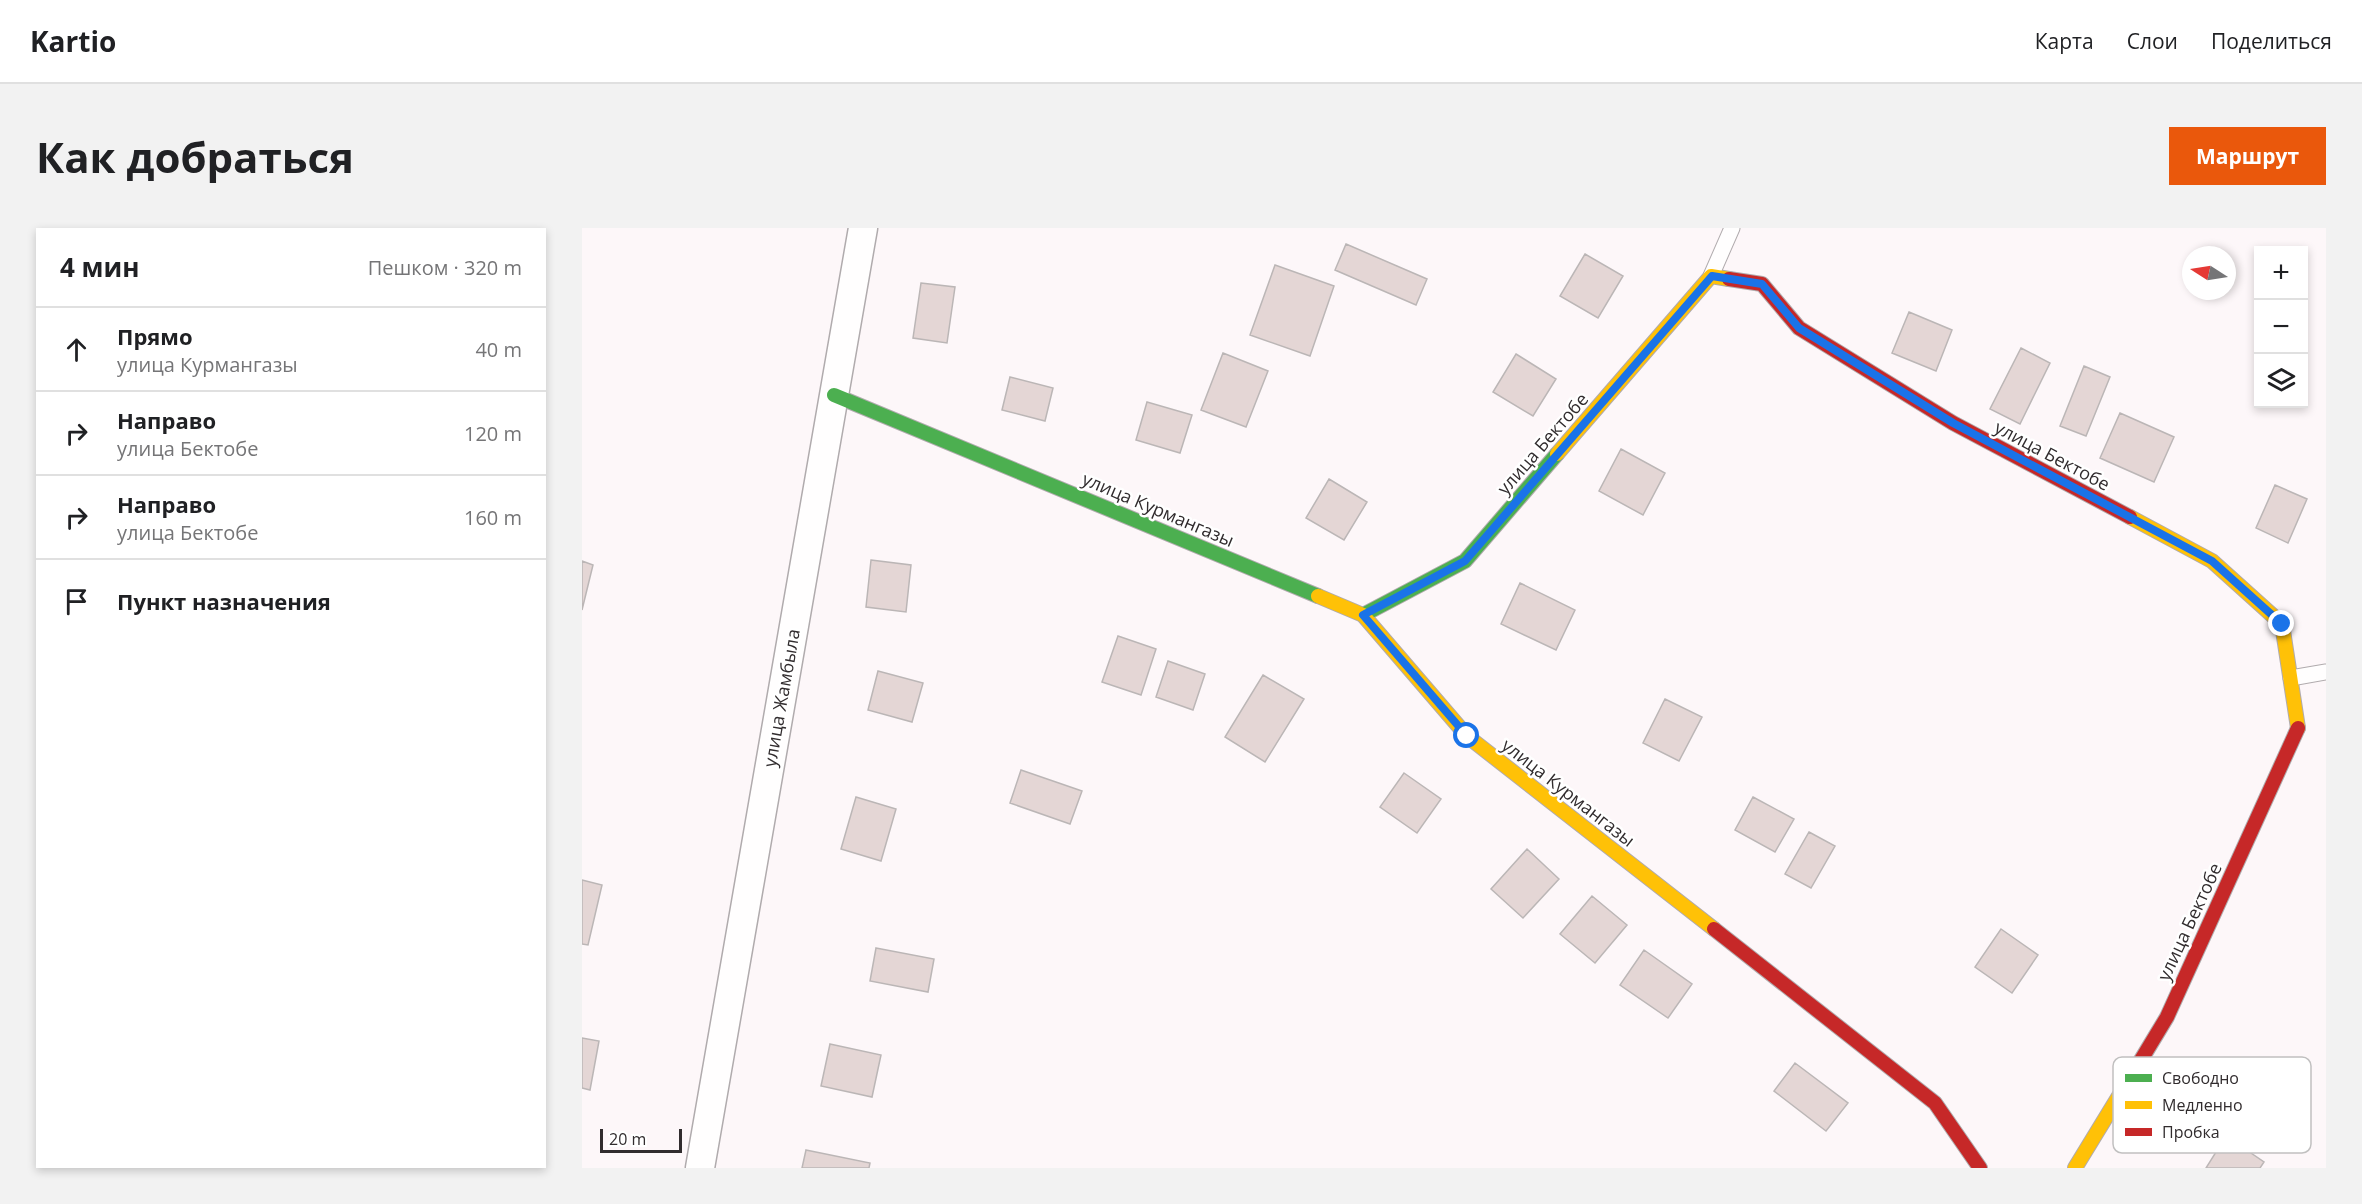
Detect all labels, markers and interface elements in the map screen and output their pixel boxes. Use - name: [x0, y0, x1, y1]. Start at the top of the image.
- text: Kartio: [30, 22, 116, 60]
- text: Карта: [2035, 27, 2094, 55]
- text: Слои: [2127, 27, 2178, 55]
- text: Поделиться: [2211, 27, 2332, 55]
- button: Маршрут: [2169, 127, 2326, 185]
- text: Как добраться: [36, 128, 354, 185]
- north arrow: [2182, 246, 2236, 300]
- map controls: [2254, 246, 2308, 408]
- button: +: [2254, 246, 2308, 300]
- text: 4 мин: [60, 249, 140, 285]
- text: Пешком · 320 m: [368, 254, 522, 281]
- button: −: [2254, 300, 2308, 354]
- text: Прямо: [117, 321, 193, 351]
- icon: ahead: [60, 333, 93, 366]
- text: 40 m: [475, 336, 522, 363]
- text: улица Курмангазы: [117, 351, 298, 378]
- button: layers: [2254, 354, 2308, 408]
- street label: улица Бектобе: [1491, 387, 1593, 499]
- text: Направо: [117, 405, 216, 435]
- street label: улица Бектобе: [1991, 415, 2114, 496]
- icon: right: [60, 417, 93, 450]
- text: 120 m: [464, 420, 522, 447]
- text: улица Бектобе: [117, 435, 258, 462]
- street label: улица Курмангазы: [1079, 466, 1238, 552]
- text: Направо: [117, 489, 216, 519]
- icon: right: [60, 501, 93, 534]
- text: 160 m: [464, 504, 522, 531]
- text: улица Бектобе: [117, 519, 258, 546]
- icon: arrive: [60, 585, 93, 618]
- text: Пункт назначения: [117, 586, 331, 616]
- route end: [2268, 610, 2294, 636]
- street label: улица Жамбыла: [757, 627, 805, 769]
- route start: [1453, 722, 1479, 748]
- street label: улица Курмангазы: [1497, 733, 1640, 852]
- street label: улица Бектобе: [2151, 859, 2227, 984]
- legend: [2113, 1057, 2311, 1153]
- text: Свободно: [2162, 1067, 2239, 1089]
- text: Медленно: [2162, 1094, 2243, 1116]
- text: Пробка: [2162, 1121, 2220, 1143]
- scale bar: [600, 1126, 682, 1154]
- text: 20 m: [609, 1128, 646, 1150]

